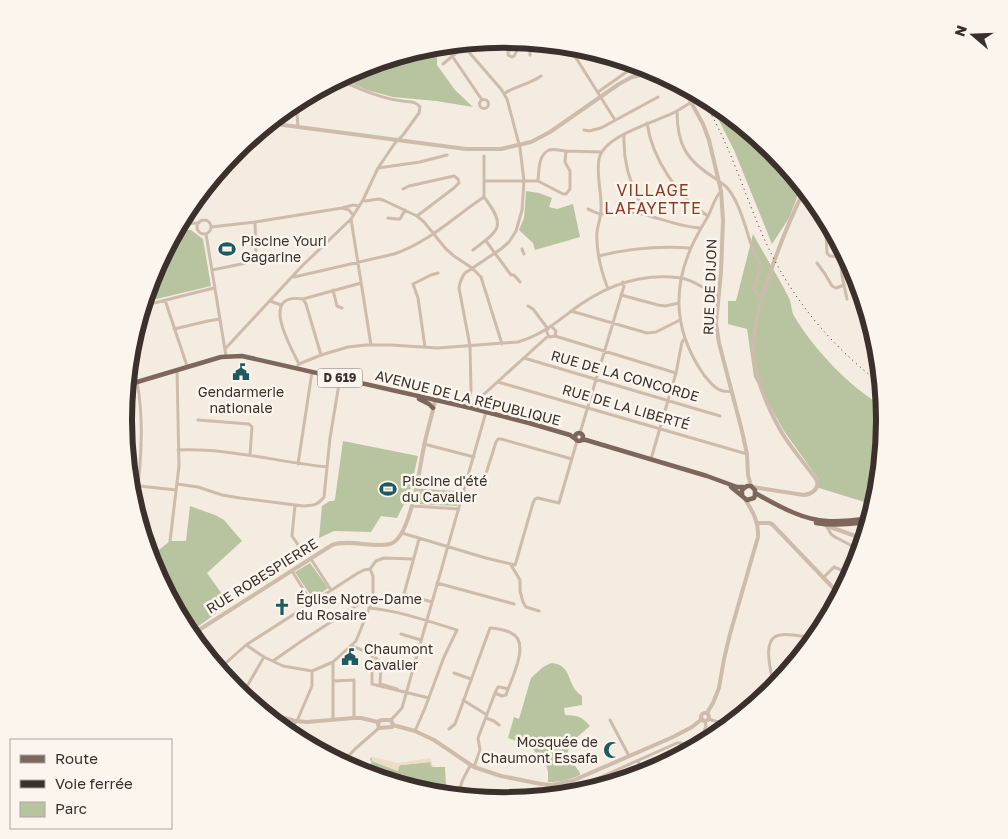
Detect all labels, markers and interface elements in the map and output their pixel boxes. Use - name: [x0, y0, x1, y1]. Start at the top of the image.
- north arrow: [948, 10, 998, 60]
- text: N: [950, 23, 970, 38]
- district label: VILLAGE LAFAYETTE: [604, 180, 702, 218]
- place label: Piscine Youri Gagarine: [241, 232, 327, 265]
- street label: RUE DE DIJON: [699, 238, 720, 335]
- sports icon: Piscine Youri Gagarine: [217, 239, 237, 259]
- street label: RUE DE LA CONCORDE: [549, 346, 701, 405]
- public building icon: Gendarmerie nationale: [231, 362, 251, 382]
- street label: AVENUE DE LA RÉPUBLIQUE: [374, 366, 563, 429]
- road number: D 619: [318, 368, 362, 388]
- street label: RUE DE LA LIBERTÉ: [561, 380, 692, 433]
- place label: Gendarmerie nationale: [198, 383, 284, 416]
- place label: Piscine d'été du Cavalier: [402, 472, 487, 505]
- sports icon: Piscine d'été du Cavalier: [378, 479, 398, 499]
- street label: RUE ROBESPIERRE: [203, 534, 321, 617]
- place label: Église Notre-Dame du Rosaire: [296, 590, 422, 623]
- church icon: Église Notre-Dame du Rosaire: [272, 597, 292, 617]
- place label: Chaumont Cavalier: [364, 640, 433, 673]
- public building icon: Chaumont Cavalier: [340, 647, 360, 667]
- place label: Mosquée de Chaumont Essafa: [481, 733, 598, 766]
- legend: [10, 739, 172, 829]
- mosque icon: Mosquée de Chaumont Essafa: [602, 740, 622, 760]
- text: Route: [55, 749, 98, 767]
- text: Voie ferrée: [55, 774, 133, 792]
- text: Parc: [55, 799, 87, 817]

